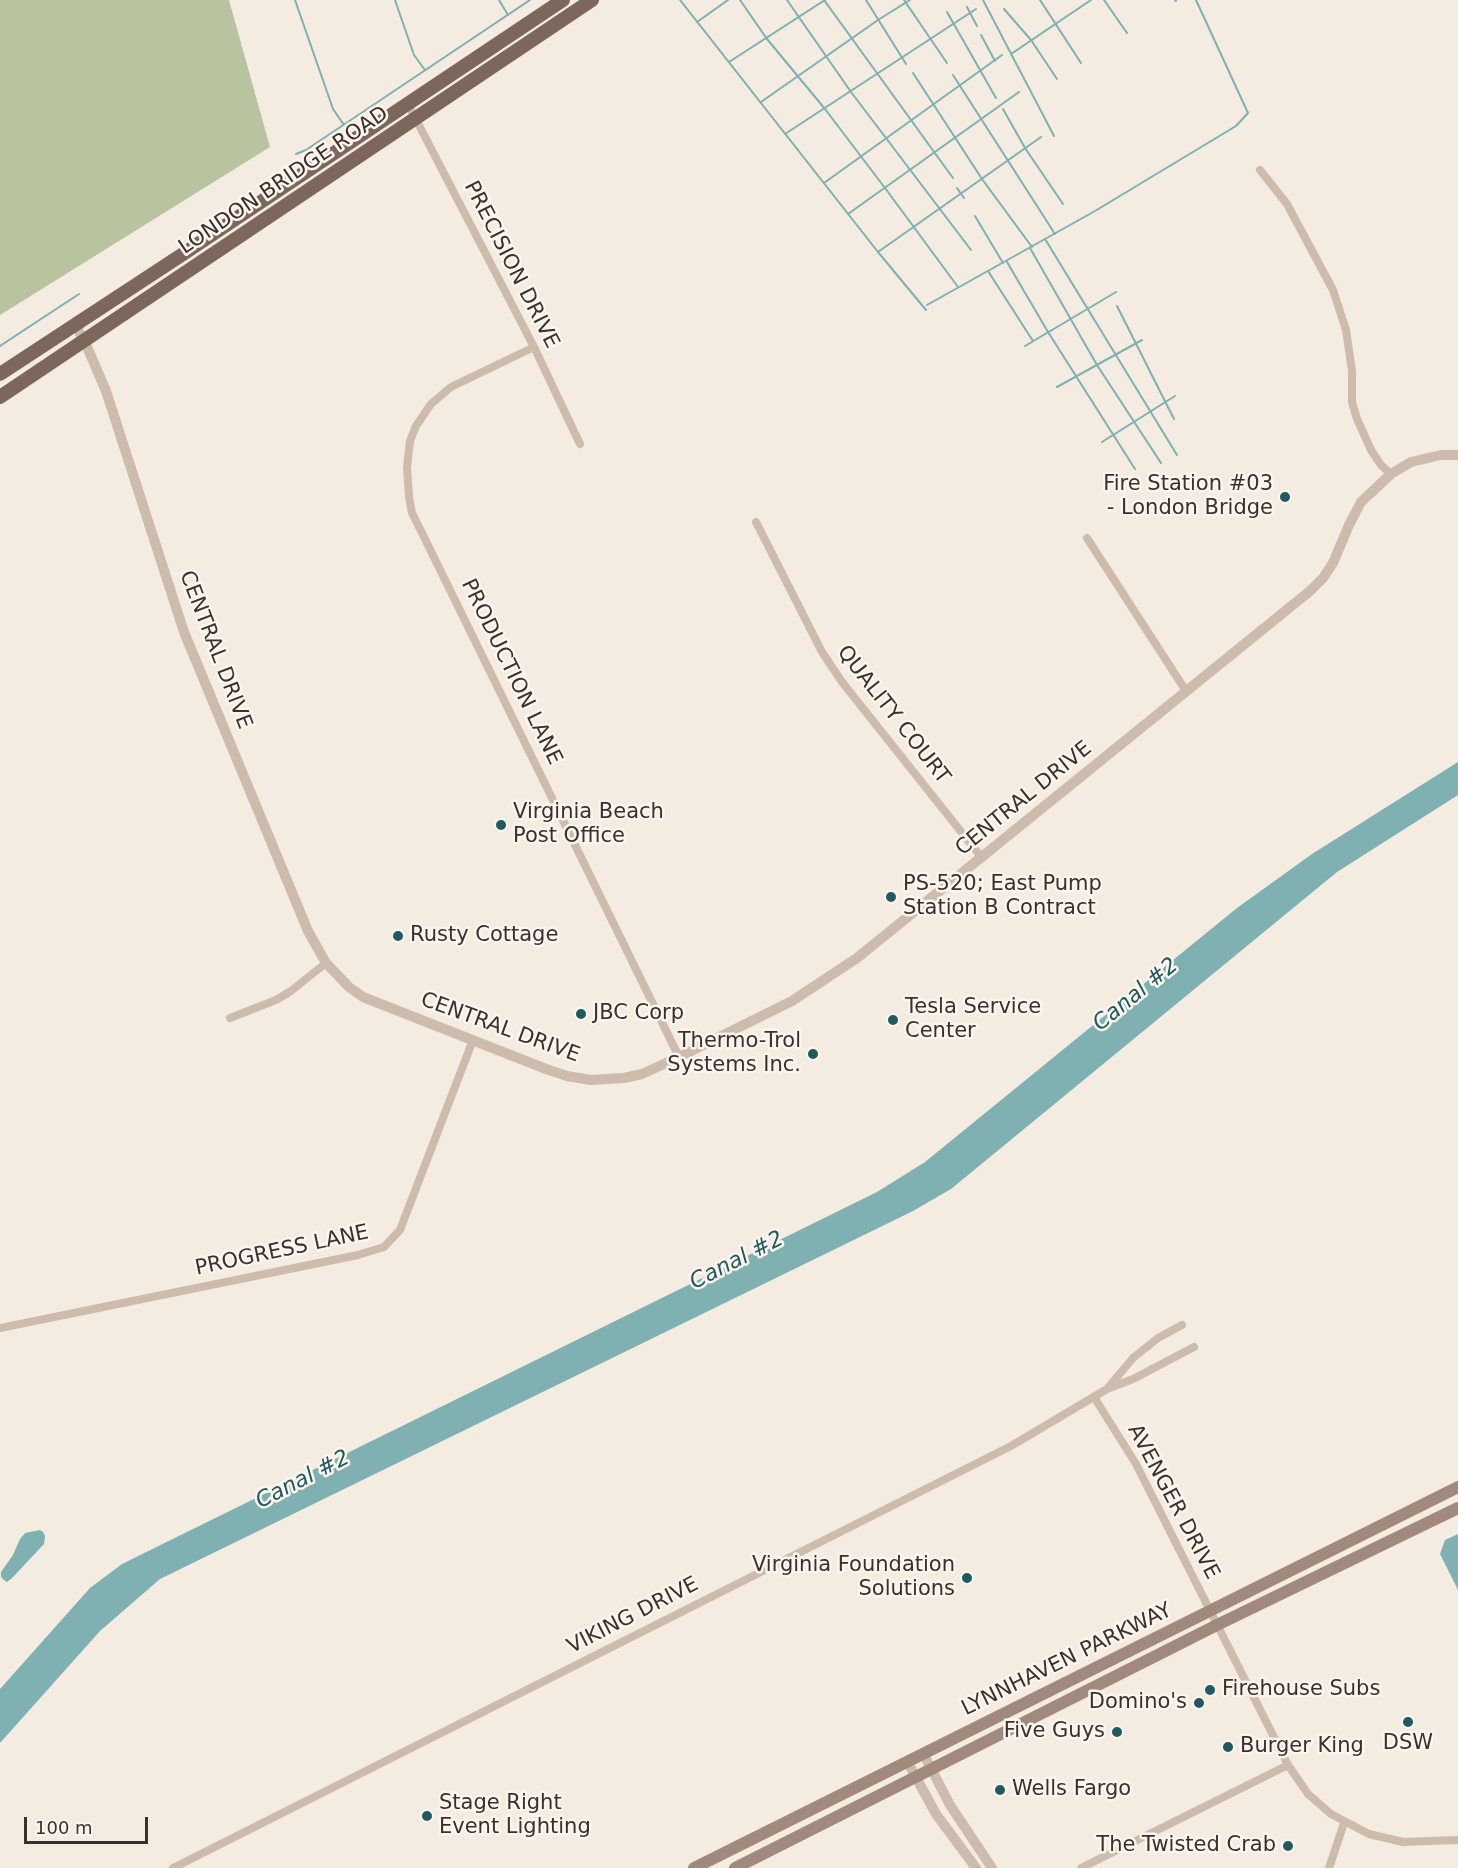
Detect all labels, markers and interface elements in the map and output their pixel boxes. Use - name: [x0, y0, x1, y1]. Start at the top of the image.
- street label: LONDON BRIDGE ROAD: [175, 101, 393, 261]
- street label: PRECISION DRIVE: [458, 177, 564, 353]
- place label: Fire Station #03 - London Bridge: [1103, 472, 1273, 522]
- marker: Fire Station #03 - London Bridge: [1278, 490, 1292, 504]
- street label: CENTRAL DRIVE: [173, 567, 257, 733]
- street label: PRODUCTION LANE: [455, 575, 567, 769]
- street label: QUALITY COURT: [831, 641, 955, 789]
- street label: CENTRAL DRIVE: [951, 736, 1097, 862]
- place label: Virginia Beach Post Office: [513, 800, 664, 850]
- marker: Virginia Beach Post Office: [494, 818, 508, 832]
- place label: PS-520; East Pump Station B Contract: [903, 872, 1102, 922]
- marker: PS-520; East Pump Station B Contract: [884, 890, 898, 904]
- place label: Rusty Cottage: [410, 923, 558, 949]
- marker: Rusty Cottage: [391, 929, 405, 943]
- water label: Canal #2: [1088, 953, 1184, 1037]
- street label: CENTRAL DRIVE: [417, 988, 583, 1068]
- place label: Tesla Service Center: [905, 995, 1041, 1045]
- place label: JBC Corp: [593, 1001, 684, 1027]
- marker: JBC Corp: [574, 1007, 588, 1021]
- marker: Tesla Service Center: [886, 1013, 900, 1027]
- place label: Thermo-Trol Systems Inc.: [667, 1029, 801, 1079]
- marker: Thermo-Trol Systems Inc.: [806, 1047, 820, 1061]
- street label: PROGRESS LANE: [193, 1220, 371, 1282]
- water label: Canal #2: [686, 1226, 788, 1296]
- street label: AVENGER DRIVE: [1122, 1420, 1224, 1584]
- water label: Canal #2: [252, 1445, 354, 1515]
- place label: Virginia Foundation Solutions: [752, 1553, 955, 1603]
- marker: Virginia Foundation Solutions: [960, 1571, 974, 1585]
- street label: VIKING DRIVE: [563, 1572, 703, 1660]
- street label: LYNNHAVEN PARKWAY: [958, 1598, 1176, 1722]
- place label: Firehouse Subs: [1222, 1677, 1380, 1703]
- marker: Firehouse Subs: [1203, 1683, 1217, 1697]
- place label: Domino's: [1089, 1690, 1187, 1716]
- marker: Domino's: [1192, 1696, 1206, 1710]
- marker: DSW: [1401, 1715, 1415, 1729]
- place label: Five Guys: [1004, 1719, 1105, 1745]
- marker: Five Guys: [1110, 1725, 1124, 1739]
- place label: DSW: [1383, 1731, 1433, 1757]
- place label: Burger King: [1240, 1734, 1364, 1760]
- marker: Burger King: [1221, 1740, 1235, 1754]
- place label: Wells Fargo: [1012, 1777, 1131, 1803]
- marker: Wells Fargo: [993, 1783, 1007, 1797]
- place label: Stage Right Event Lighting: [439, 1791, 591, 1841]
- scale bar: [27, 1805, 152, 1843]
- marker: Stage Right Event Lighting: [420, 1809, 434, 1823]
- text: 100 m: [35, 1817, 93, 1838]
- place label: The Twisted Crab: [1096, 1833, 1276, 1859]
- marker: The Twisted Crab: [1281, 1839, 1295, 1853]

